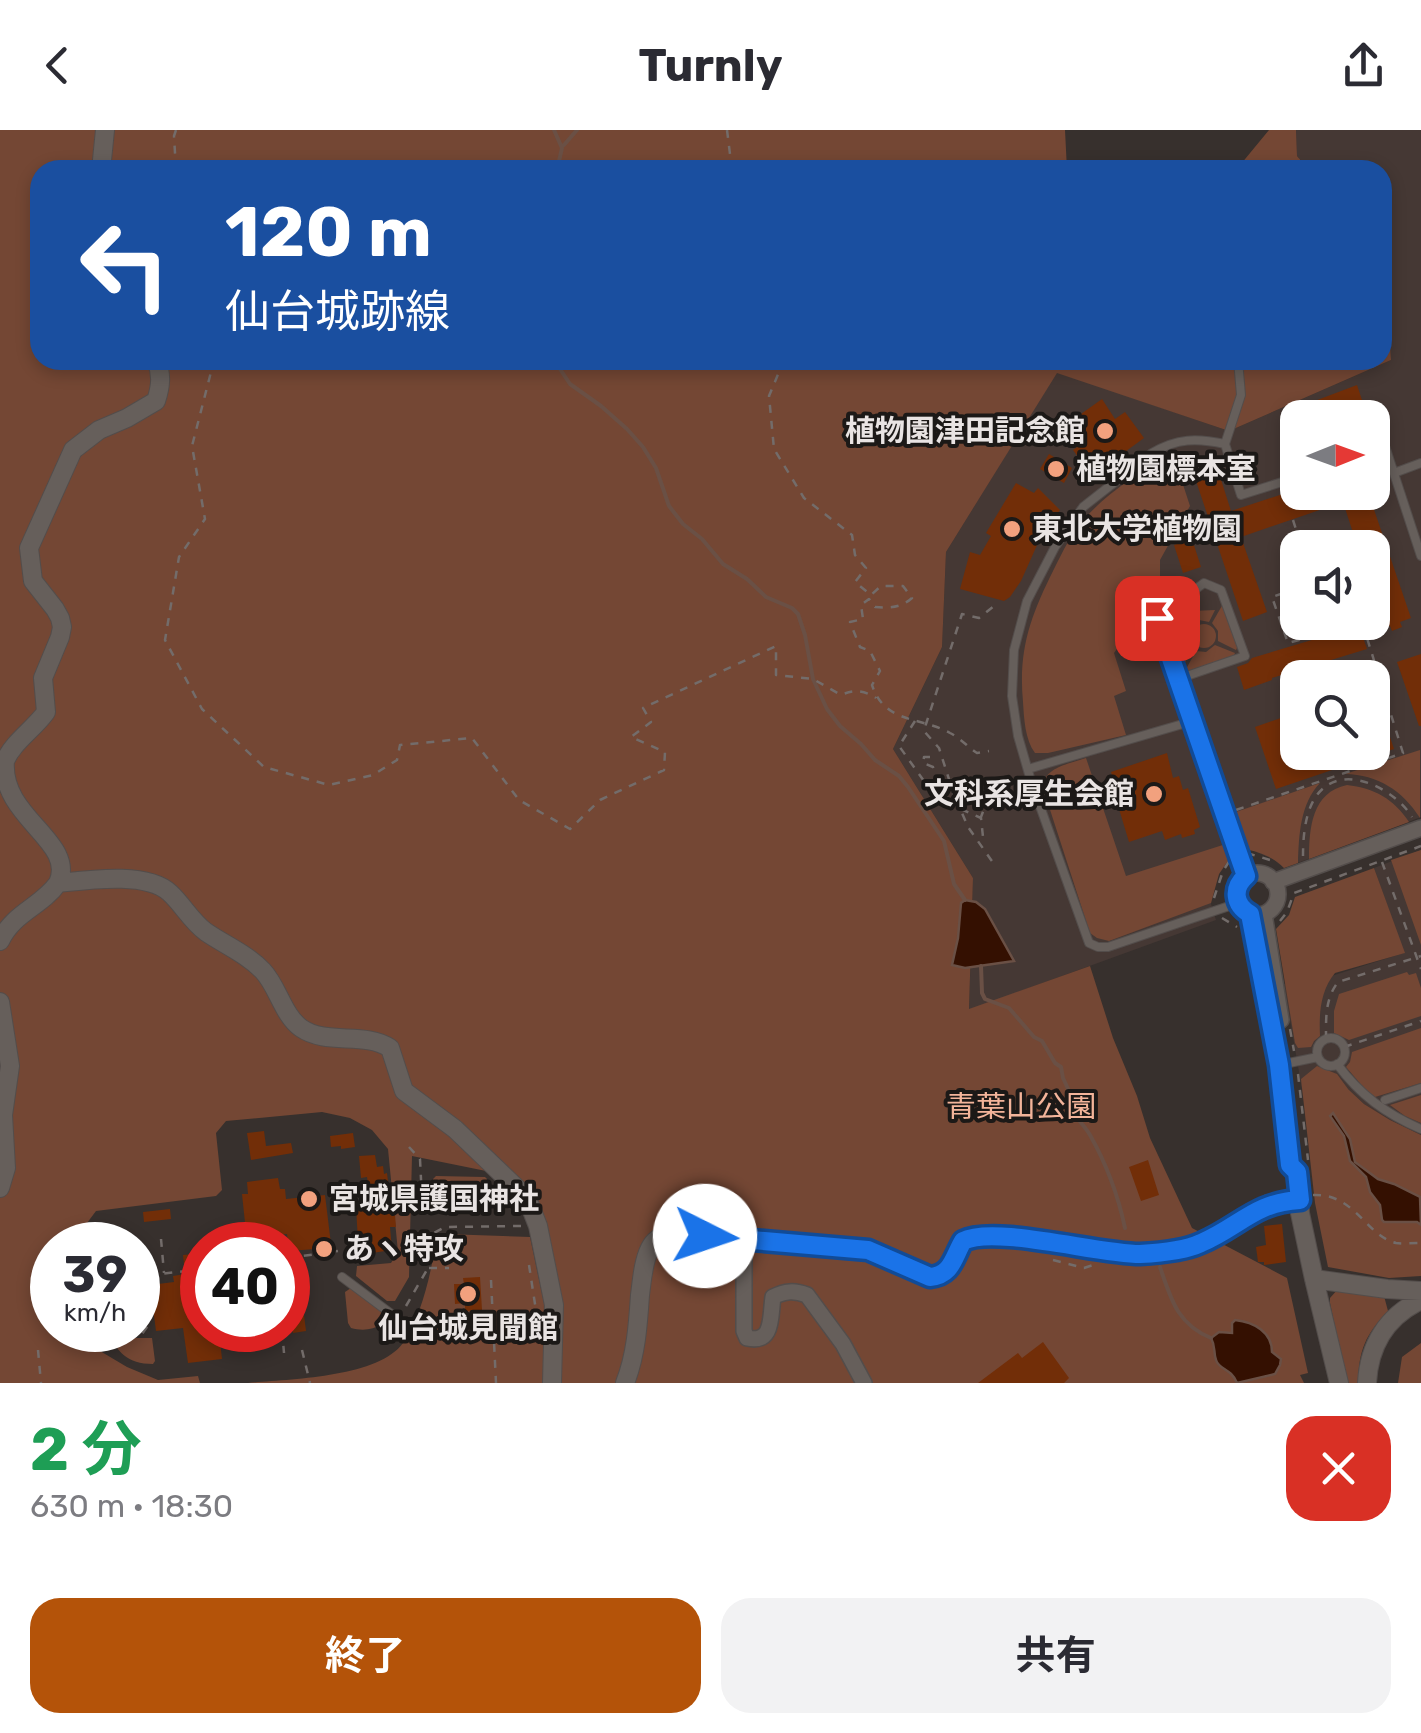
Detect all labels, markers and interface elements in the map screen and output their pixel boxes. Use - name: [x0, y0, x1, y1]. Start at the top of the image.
- icon: back: [30, 38, 85, 93]
- icon: share: [1336, 38, 1391, 93]
- text: Turnly: [638, 39, 783, 92]
- text: 120 m: [225, 191, 432, 274]
- icon: left: [60, 200, 190, 330]
- text: 仙台城跡線: [225, 285, 450, 338]
- north arrow: [1280, 400, 1390, 510]
- map controls: [1280, 400, 1390, 770]
- place label: 植物園津田記念館: [845, 413, 1085, 449]
- marker: 植物園津田記念館: [1094, 420, 1116, 442]
- place label: 植物園標本室: [1076, 451, 1256, 487]
- marker: 植物園標本室: [1045, 458, 1067, 480]
- place label: 東北大学植物園: [1032, 511, 1242, 547]
- marker: 東北大学植物園: [1001, 518, 1023, 540]
- button: sound: [1280, 530, 1390, 640]
- pin: [1115, 576, 1200, 661]
- icon: arrive: [1130, 591, 1185, 646]
- button: search: [1280, 660, 1390, 770]
- place label: 文科系厚生会館: [924, 776, 1134, 812]
- marker: 文科系厚生会館: [1143, 783, 1165, 805]
- park label: 青葉山公園: [946, 1089, 1096, 1125]
- place label: 宮城県護国神社: [329, 1181, 539, 1217]
- position arrow: [653, 1184, 757, 1288]
- marker: 宮城県護国神社: [298, 1188, 320, 1210]
- speed limit sign: 40: [180, 1222, 310, 1352]
- place label: あヽ特攻: [344, 1231, 464, 1267]
- marker: あヽ特攻: [313, 1238, 335, 1260]
- text: 39: [63, 1245, 128, 1305]
- marker: 仙台城見聞館: [457, 1283, 479, 1305]
- text: km/h: [64, 1298, 126, 1327]
- place label: 仙台城見聞館: [378, 1310, 558, 1346]
- text: 2 分: [30, 1414, 142, 1485]
- button: close: [1286, 1416, 1391, 1521]
- text: 630 m · 18:30: [30, 1487, 233, 1525]
- button: 終了: [30, 1598, 701, 1713]
- button: 共有: [721, 1598, 1391, 1713]

